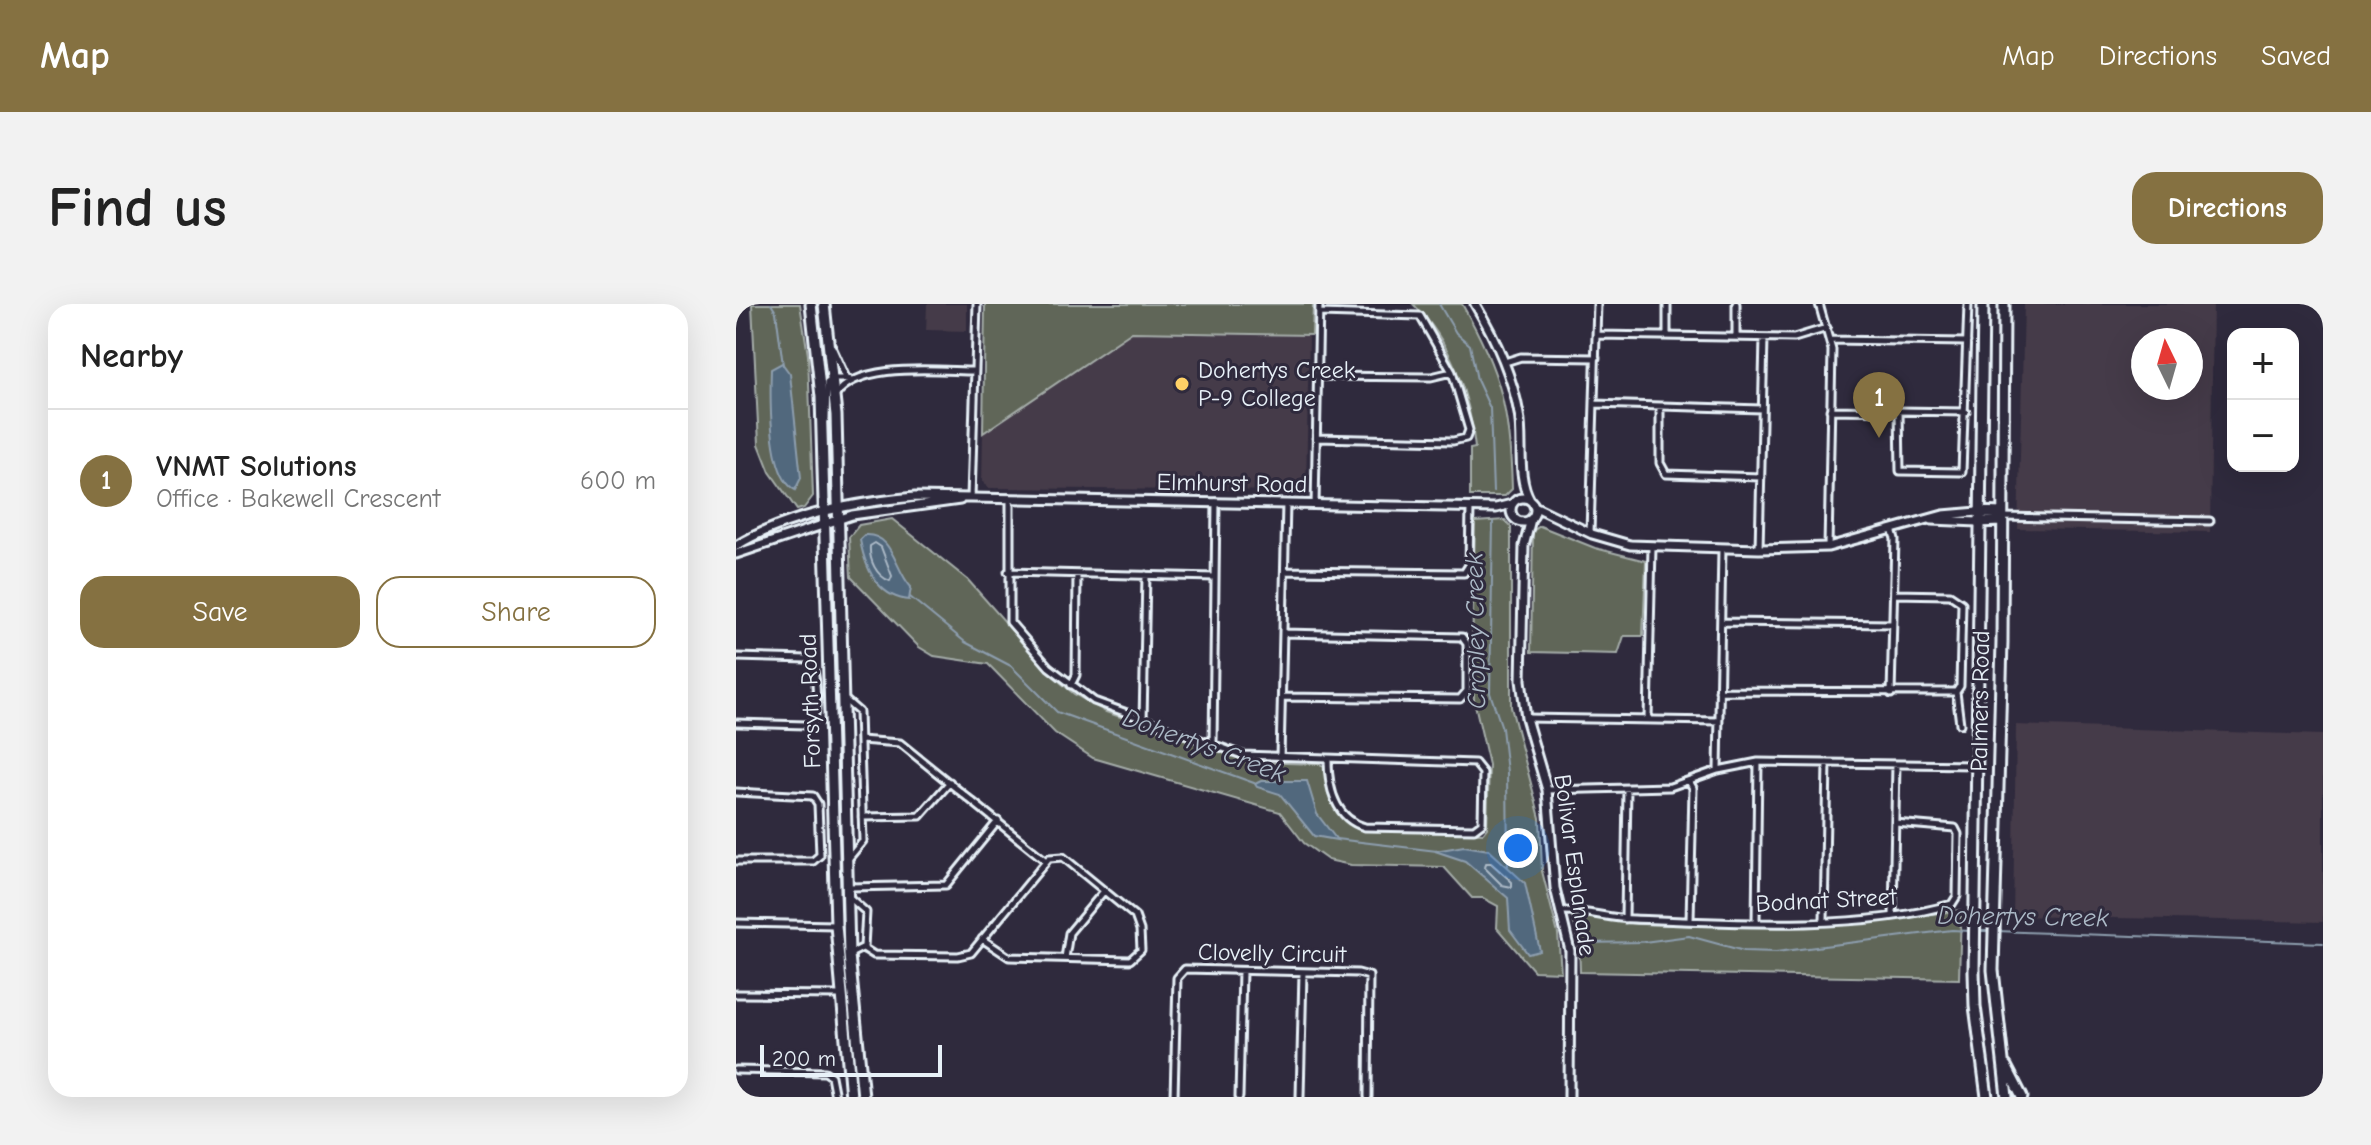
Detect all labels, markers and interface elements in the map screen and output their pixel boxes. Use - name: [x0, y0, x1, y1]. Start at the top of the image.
- text: Map: [40, 34, 110, 78]
- text: Map: [2002, 40, 2055, 72]
- text: Directions: [2099, 40, 2217, 72]
- text: Saved: [2261, 40, 2331, 72]
- button: Directions: [2132, 172, 2323, 244]
- text: Find us: [48, 176, 227, 240]
- north arrow: [2131, 328, 2203, 400]
- map controls: [2227, 328, 2299, 472]
- button: +: [2227, 328, 2299, 400]
- text: Nearby: [80, 336, 183, 376]
- place label: Dohertys Creek P-9 College: [1198, 356, 1356, 412]
- pin: 1: [1853, 372, 1905, 438]
- marker: Dohertys Creek P-9 College: [1173, 375, 1191, 393]
- button: −: [2227, 400, 2299, 472]
- text: VNMT Solutions: [156, 449, 357, 484]
- text: 1: [101, 466, 111, 496]
- text: 600 m: [580, 466, 656, 496]
- street label: Elmhurst Road: [1156, 468, 1308, 498]
- text: Office · Bakewell Crescent: [156, 484, 440, 514]
- water label: Cropley Creek: [1460, 552, 1492, 709]
- button: Save: [80, 576, 360, 648]
- button: Share: [376, 576, 656, 648]
- street label: Palmers Road: [1965, 630, 1995, 772]
- street label: Forsyth Road: [794, 633, 826, 769]
- water label: Dohertys Creek: [1118, 703, 1290, 789]
- street label: Bolivar Esplanade: [1548, 772, 1602, 958]
- your location: [1498, 828, 1538, 868]
- street label: Bodnat Street: [1755, 882, 1898, 918]
- water label: Dohertys Creek: [1937, 901, 2109, 933]
- street label: Clovelly Circuit: [1198, 938, 1348, 968]
- scale bar: [760, 1041, 942, 1077]
- text: 200 m: [772, 1046, 836, 1072]

